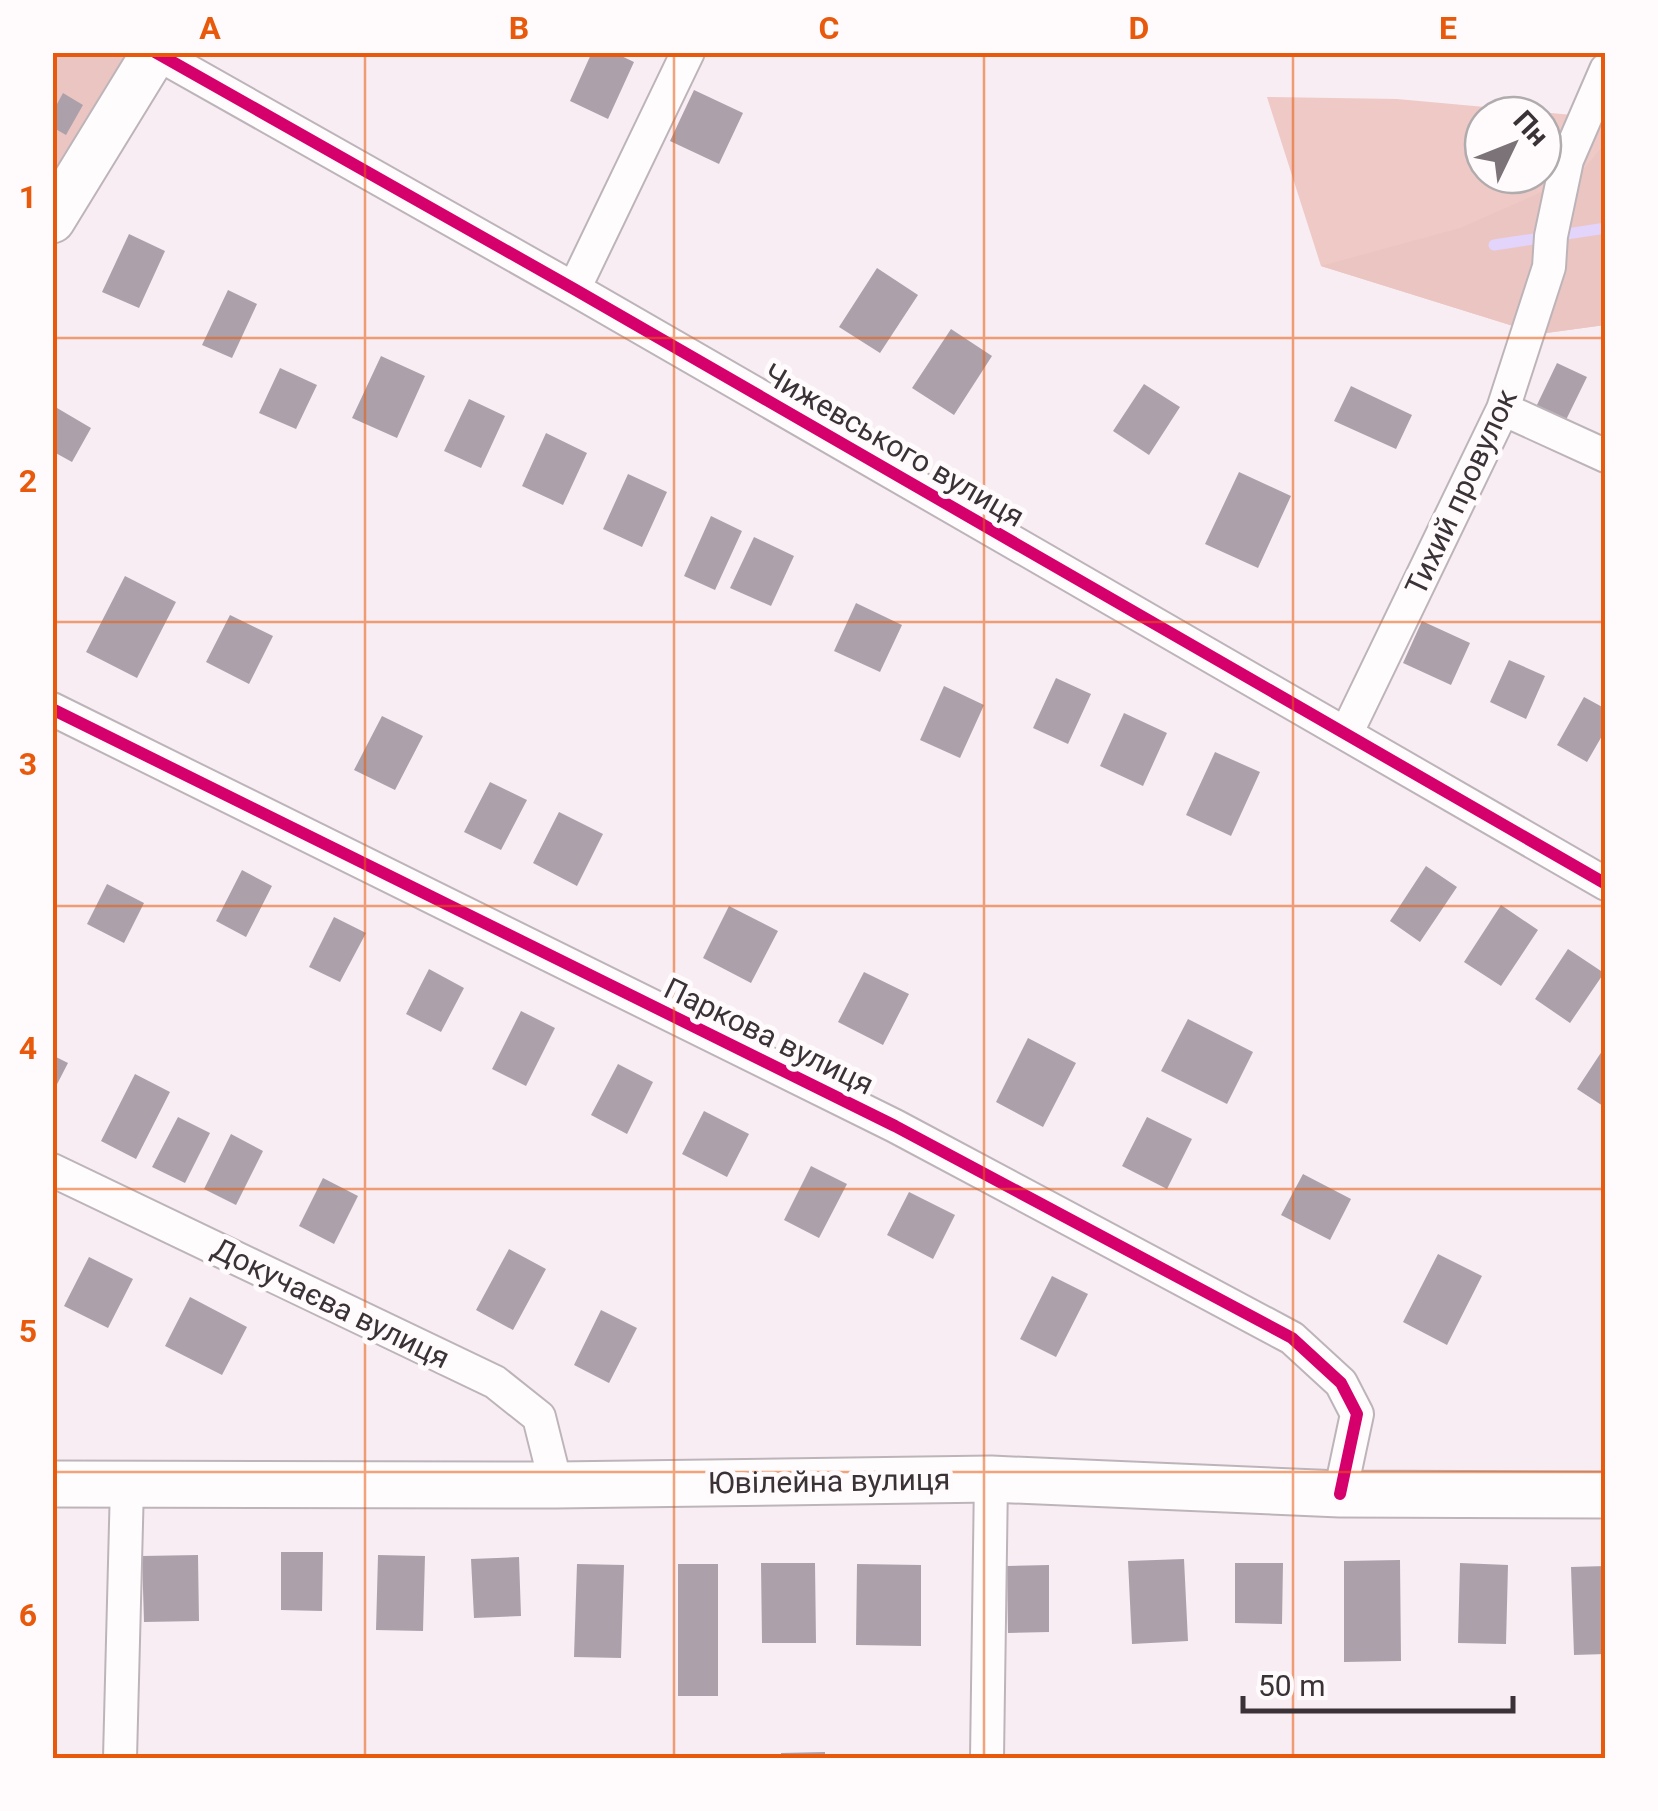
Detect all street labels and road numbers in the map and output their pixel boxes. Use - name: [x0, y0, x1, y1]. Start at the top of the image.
- street label: Чижевського вулиця: [757, 356, 1031, 534]
- street label: Тихий провулок: [1398, 384, 1524, 600]
- street label: Паркова вулиця: [659, 970, 879, 1102]
- street label: Докучаєва вулиця: [207, 1230, 455, 1376]
- street label: Ювілейна вулиця: [707, 1461, 951, 1501]

